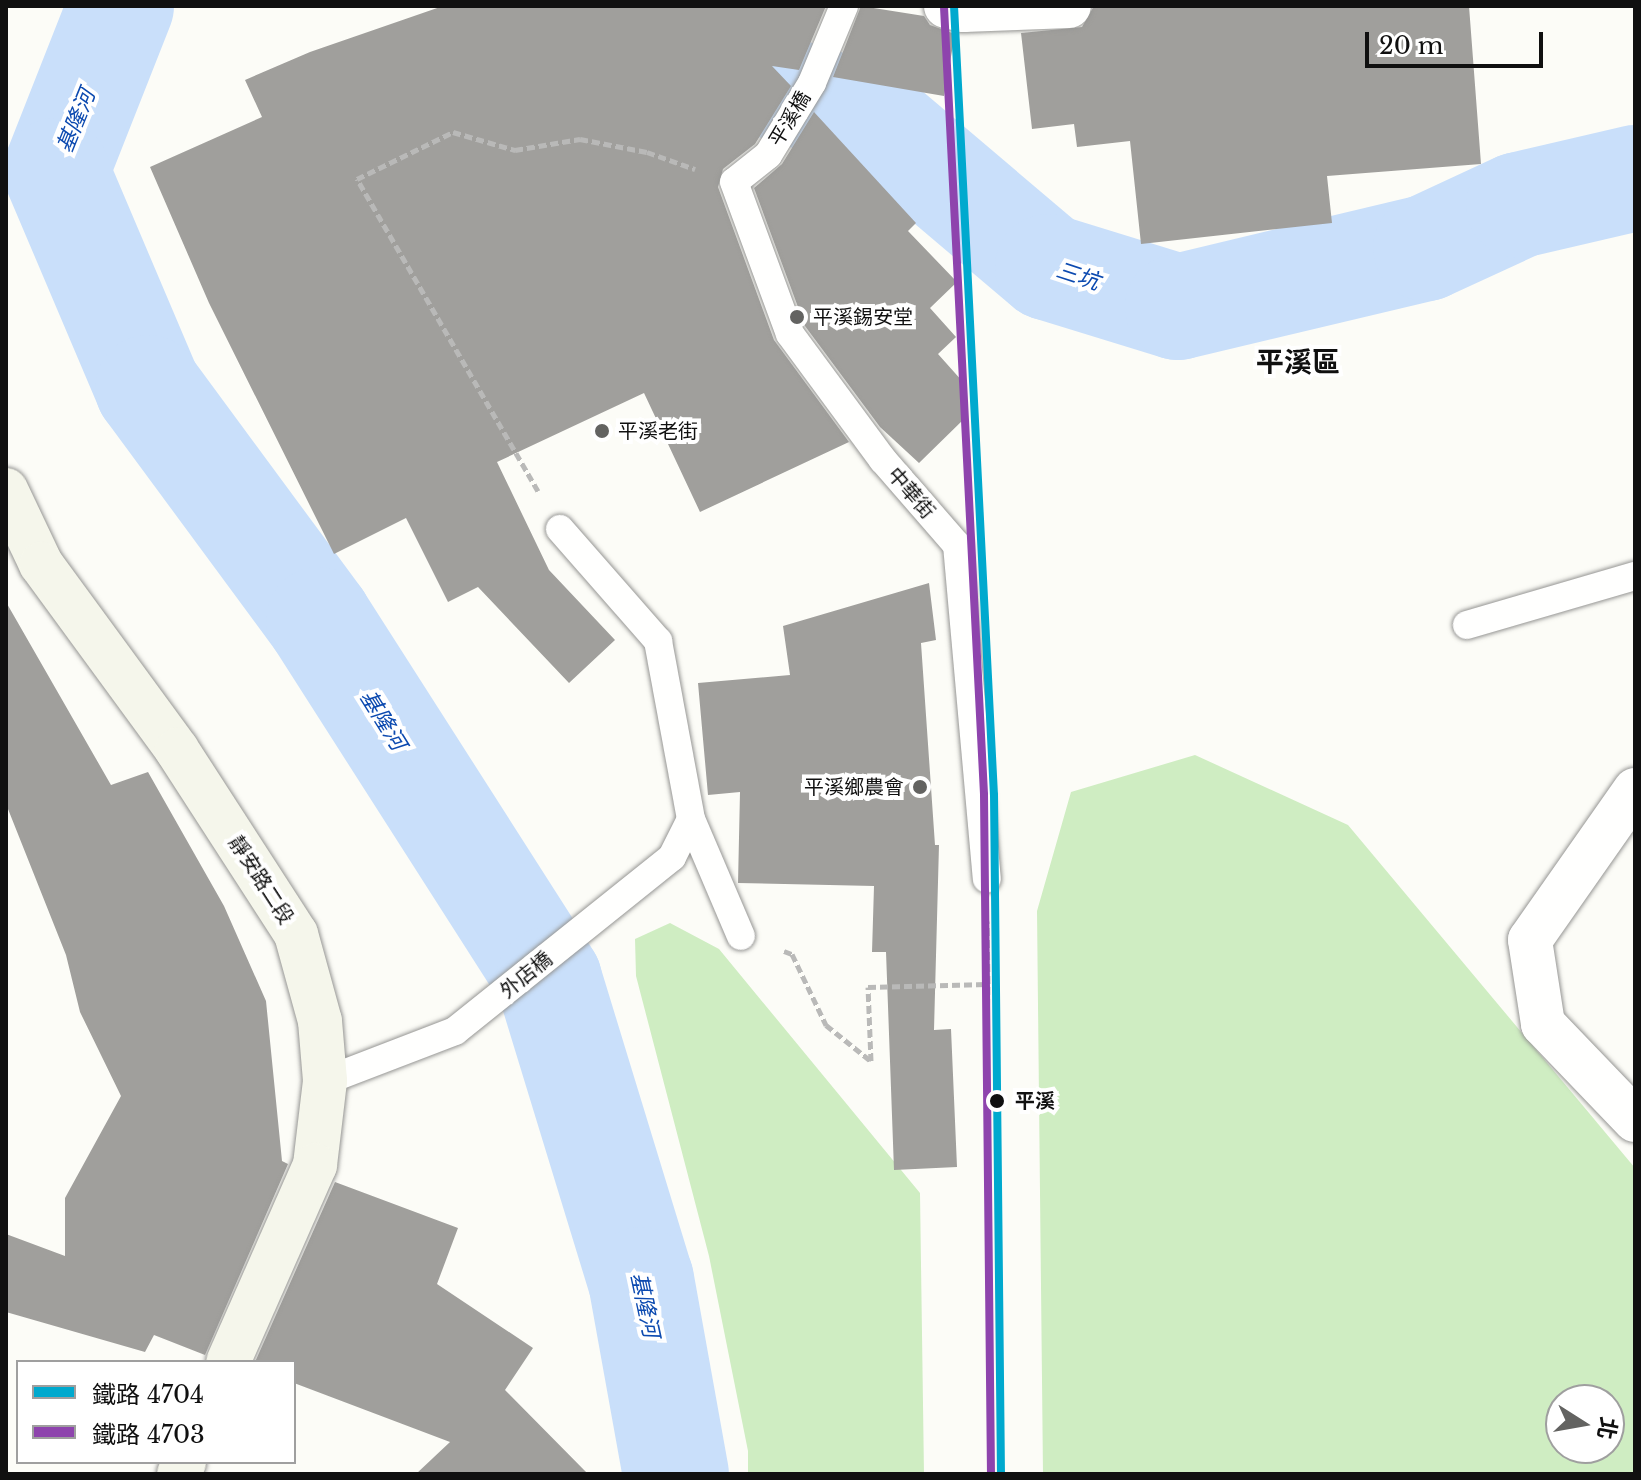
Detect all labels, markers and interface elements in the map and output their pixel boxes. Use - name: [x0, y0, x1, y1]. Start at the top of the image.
- scale bar: [1369, 16, 1547, 66]
- text: 20 m: [1379, 31, 1444, 60]
- water label: 基隆河: [51, 85, 101, 157]
- street label: 平溪橋: [764, 87, 816, 151]
- water label: 三坑: [1053, 257, 1103, 295]
- place label: 平溪錫安堂: [813, 305, 913, 329]
- marker: 平溪錫安堂: [788, 308, 806, 326]
- district label: 平溪區: [1256, 346, 1340, 380]
- place label: 平溪老街: [618, 419, 698, 443]
- marker: 平溪老街: [593, 422, 611, 440]
- street label: 中華街: [882, 462, 940, 524]
- water label: 基隆河: [354, 685, 412, 755]
- place label: 平溪鄉農會: [804, 775, 904, 799]
- marker: 平溪鄉農會: [911, 778, 929, 796]
- street label: 靜安路二段: [224, 832, 298, 928]
- street label: 外店橋: [495, 947, 557, 1003]
- place label: 平溪: [1015, 1089, 1055, 1113]
- marker: 平溪: [986, 1090, 1008, 1112]
- water label: 基隆河: [625, 1270, 665, 1340]
- legend: [16, 1360, 296, 1464]
- text: 鐵路 4704: [92, 1380, 204, 1409]
- north arrow: [1545, 1384, 1625, 1464]
- text: 北: [1592, 1415, 1622, 1442]
- text: 鐵路 4703: [92, 1420, 205, 1449]

